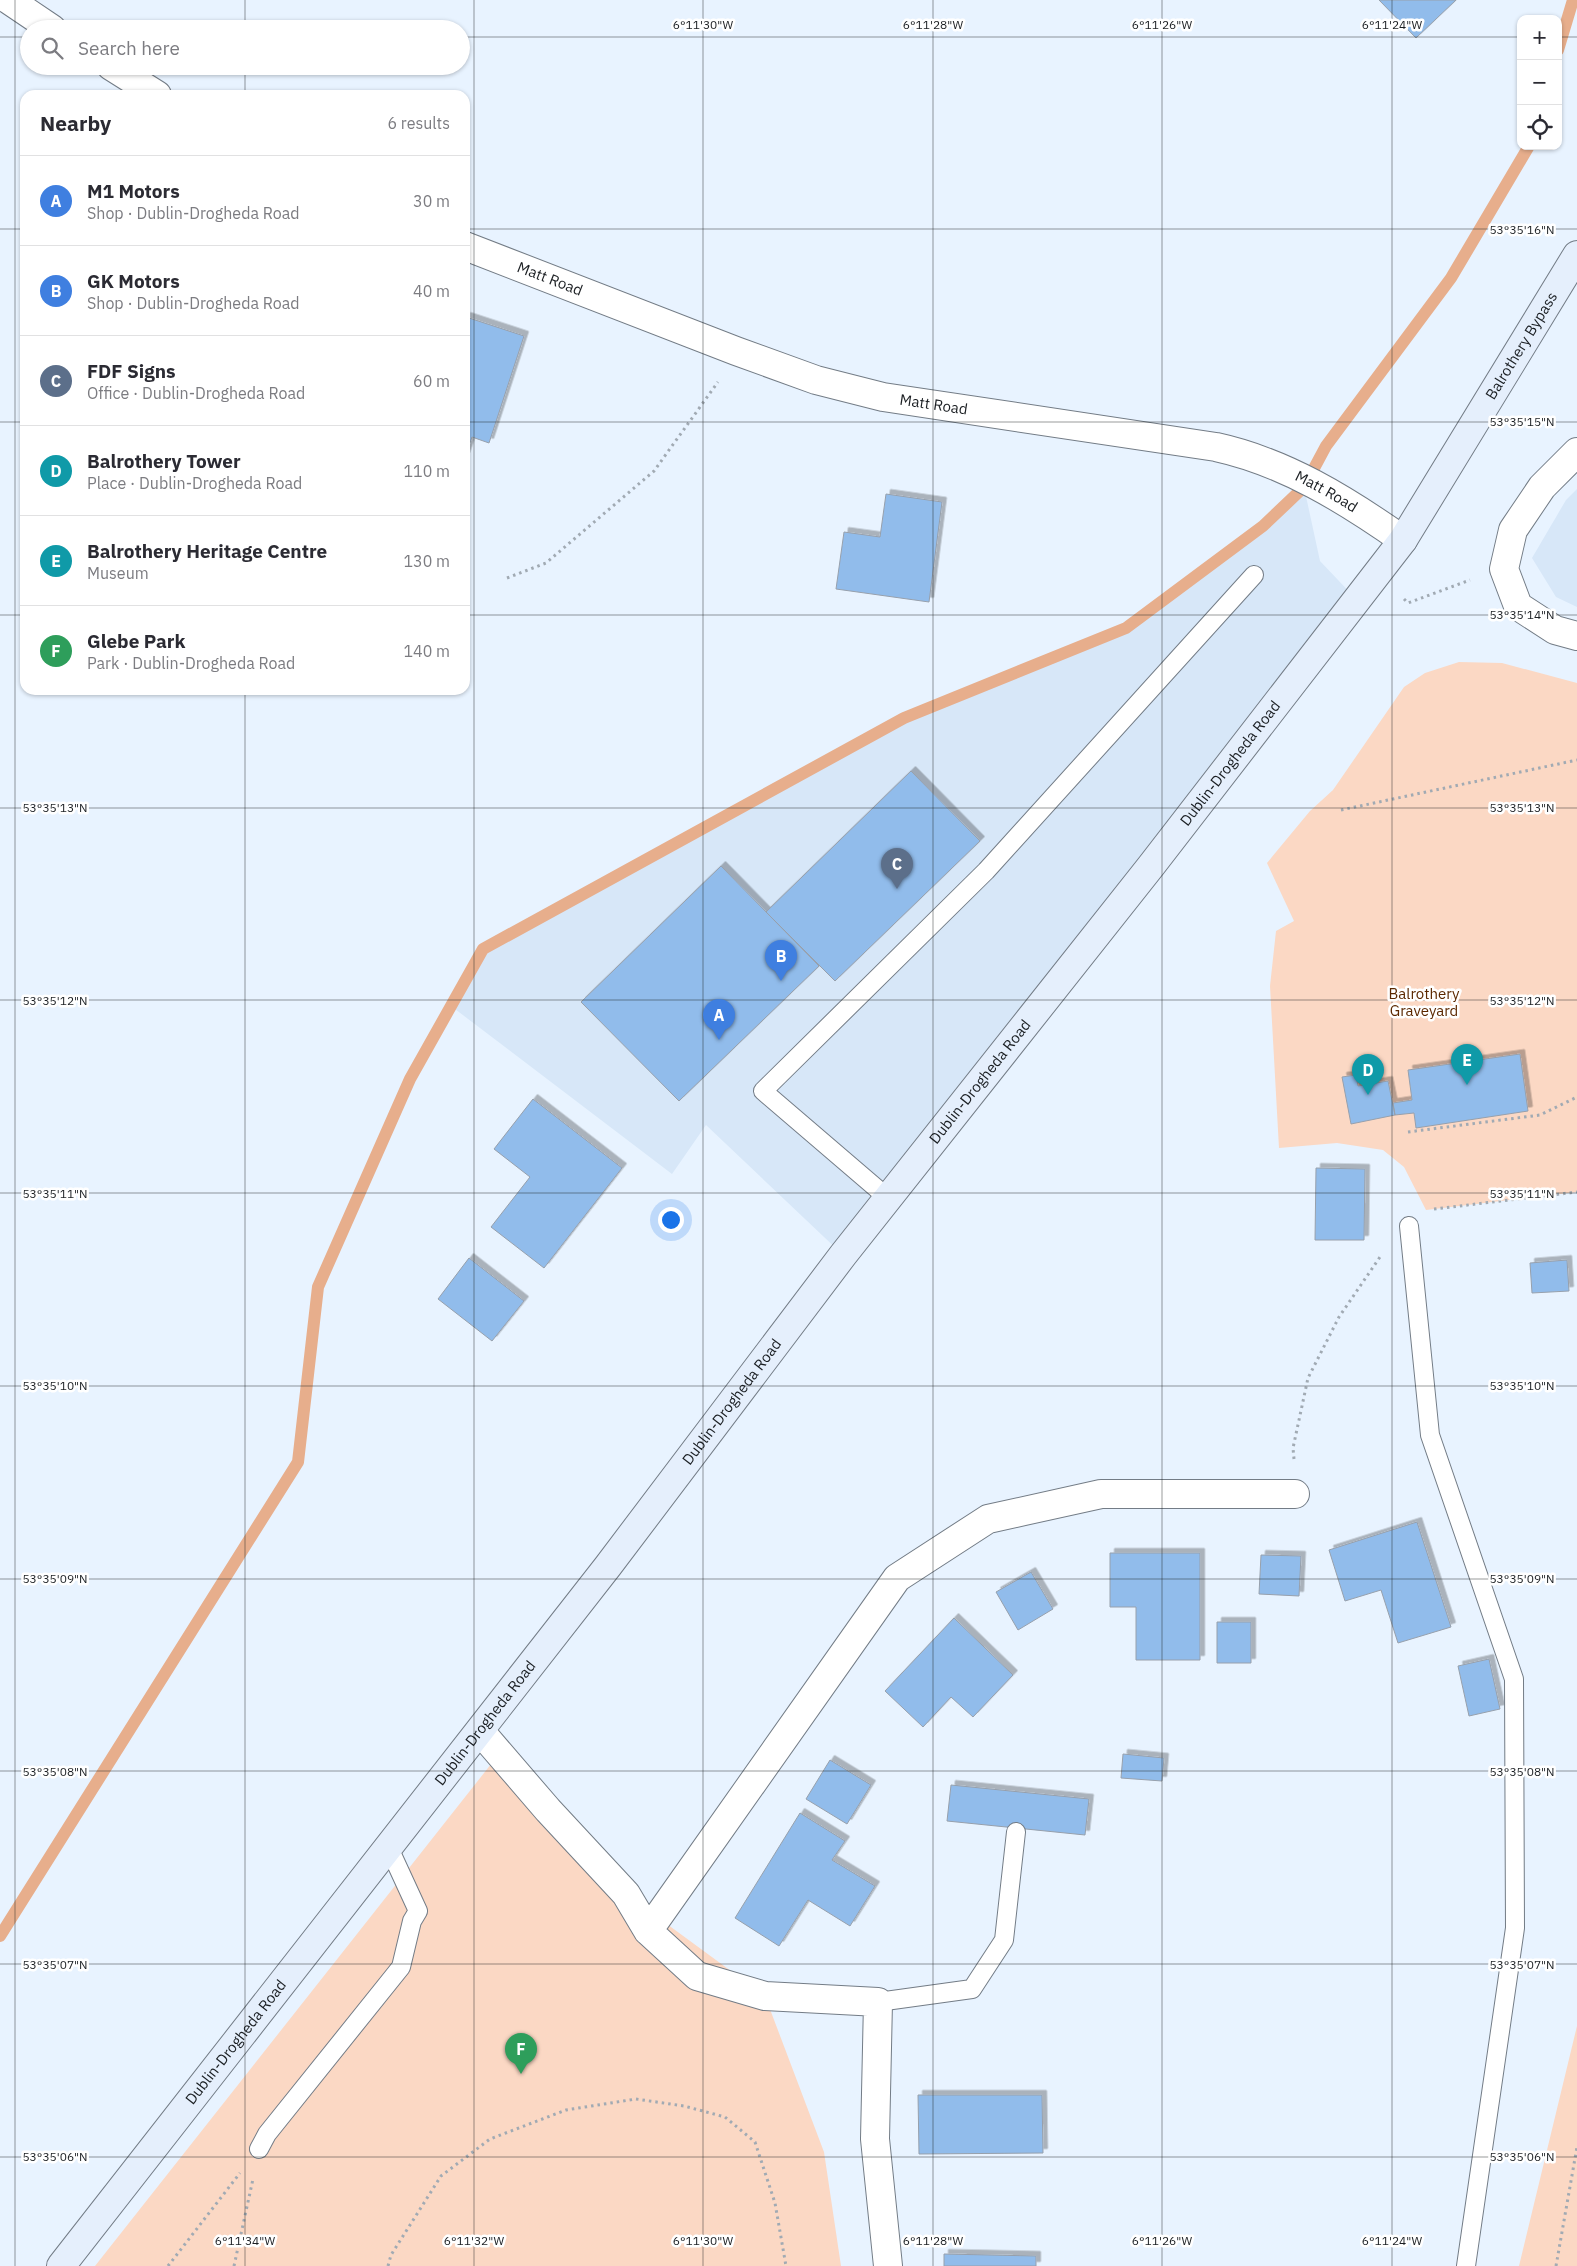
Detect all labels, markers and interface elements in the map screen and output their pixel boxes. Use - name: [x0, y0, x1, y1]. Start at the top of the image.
- map controls: [1517, 15, 1562, 150]
- button: +: [1517, 15, 1562, 60]
- text: 6°11'30"W: [673, 17, 734, 32]
- text: 6°11'28"W: [903, 17, 964, 32]
- text: 6°11'26"W: [1132, 17, 1193, 32]
- text: 6°11'24"W: [1362, 17, 1423, 32]
- search box: [20, 20, 470, 75]
- icon: search: [38, 34, 66, 62]
- text: Search here: [78, 36, 180, 60]
- button: −: [1517, 60, 1562, 105]
- button: locate: [1517, 105, 1562, 150]
- text: Nearby: [40, 109, 111, 137]
- text: 6 results: [387, 113, 450, 133]
- text: M1 Motors: [87, 179, 180, 203]
- text: A: [51, 191, 61, 211]
- text: 30 m: [413, 191, 450, 211]
- text: Shop · Dublin-Drogheda Road: [87, 203, 300, 223]
- text: 53°35'16"N: [1489, 222, 1555, 237]
- street label: Matt Road: [515, 257, 585, 300]
- text: GK Motors: [87, 269, 180, 293]
- text: B: [51, 281, 61, 301]
- text: 40 m: [413, 281, 450, 301]
- street label: Balrothery Bypass: [1481, 288, 1561, 403]
- text: Shop · Dublin-Drogheda Road: [87, 293, 300, 313]
- text: FDF Signs: [87, 359, 176, 383]
- text: C: [51, 371, 61, 391]
- text: 60 m: [413, 371, 450, 391]
- text: Office · Dublin-Drogheda Road: [87, 383, 305, 403]
- street label: Matt Road: [898, 390, 969, 419]
- text: 53°35'15"N: [1489, 414, 1555, 429]
- text: Balrothery Tower: [87, 449, 241, 473]
- text: D: [50, 461, 62, 481]
- text: 110 m: [403, 461, 450, 481]
- street label: Matt Road: [1292, 466, 1361, 516]
- text: Place · Dublin-Drogheda Road: [87, 473, 302, 493]
- text: Balrothery Heritage Centre: [87, 539, 327, 563]
- text: E: [51, 551, 61, 571]
- text: 130 m: [403, 551, 450, 571]
- text: Museum: [87, 563, 149, 583]
- text: 53°35'14"N: [1489, 607, 1555, 622]
- text: Glebe Park: [87, 629, 185, 653]
- text: F: [51, 641, 61, 661]
- text: 140 m: [403, 641, 450, 661]
- text: Park · Dublin-Drogheda Road: [87, 653, 295, 673]
- street label: Dublin-Drogheda Road: [1176, 697, 1284, 829]
- text: 53°35'13"N: [22, 800, 88, 815]
- text: 53°35'13"N: [1489, 800, 1555, 815]
- pin: C: [881, 848, 913, 889]
- pin: B: [765, 940, 797, 981]
- park label: Balrothery Graveyard: [1389, 984, 1460, 1020]
- text: 53°35'12"N: [22, 993, 88, 1008]
- text: 53°35'12"N: [1489, 993, 1555, 1008]
- pin: A: [703, 999, 735, 1040]
- street label: Dublin-Drogheda Road: [925, 1016, 1035, 1147]
- pin: E: [1451, 1044, 1483, 1085]
- pin: D: [1352, 1054, 1384, 1095]
- text: 53°35'11"N: [22, 1186, 88, 1201]
- text: 53°35'11"N: [1489, 1186, 1555, 1201]
- your location: [658, 1207, 684, 1233]
- street label: Dublin-Drogheda Road: [678, 1335, 785, 1468]
- text: 53°35'10"N: [22, 1378, 88, 1393]
- text: 53°35'10"N: [1489, 1378, 1555, 1393]
- text: 53°35'09"N: [22, 1571, 88, 1586]
- text: 53°35'09"N: [1489, 1571, 1555, 1586]
- street label: Dublin-Drogheda Road: [430, 1657, 539, 1789]
- text: 53°35'08"N: [22, 1764, 88, 1779]
- text: 53°35'08"N: [1489, 1764, 1555, 1779]
- text: 53°35'07"N: [22, 1957, 88, 1972]
- text: 53°35'07"N: [1489, 1957, 1555, 1972]
- street label: Dublin-Drogheda Road: [181, 1976, 290, 2108]
- pin: F: [505, 2033, 537, 2074]
- text: 53°35'06"N: [22, 2149, 88, 2164]
- text: 53°35'06"N: [1489, 2149, 1555, 2164]
- text: 6°11'34"W: [215, 2233, 276, 2248]
- text: 6°11'32"W: [444, 2233, 505, 2248]
- text: 6°11'30"W: [673, 2233, 734, 2248]
- text: 6°11'28"W: [903, 2233, 964, 2248]
- text: 6°11'26"W: [1132, 2233, 1193, 2248]
- text: 6°11'24"W: [1362, 2233, 1423, 2248]

